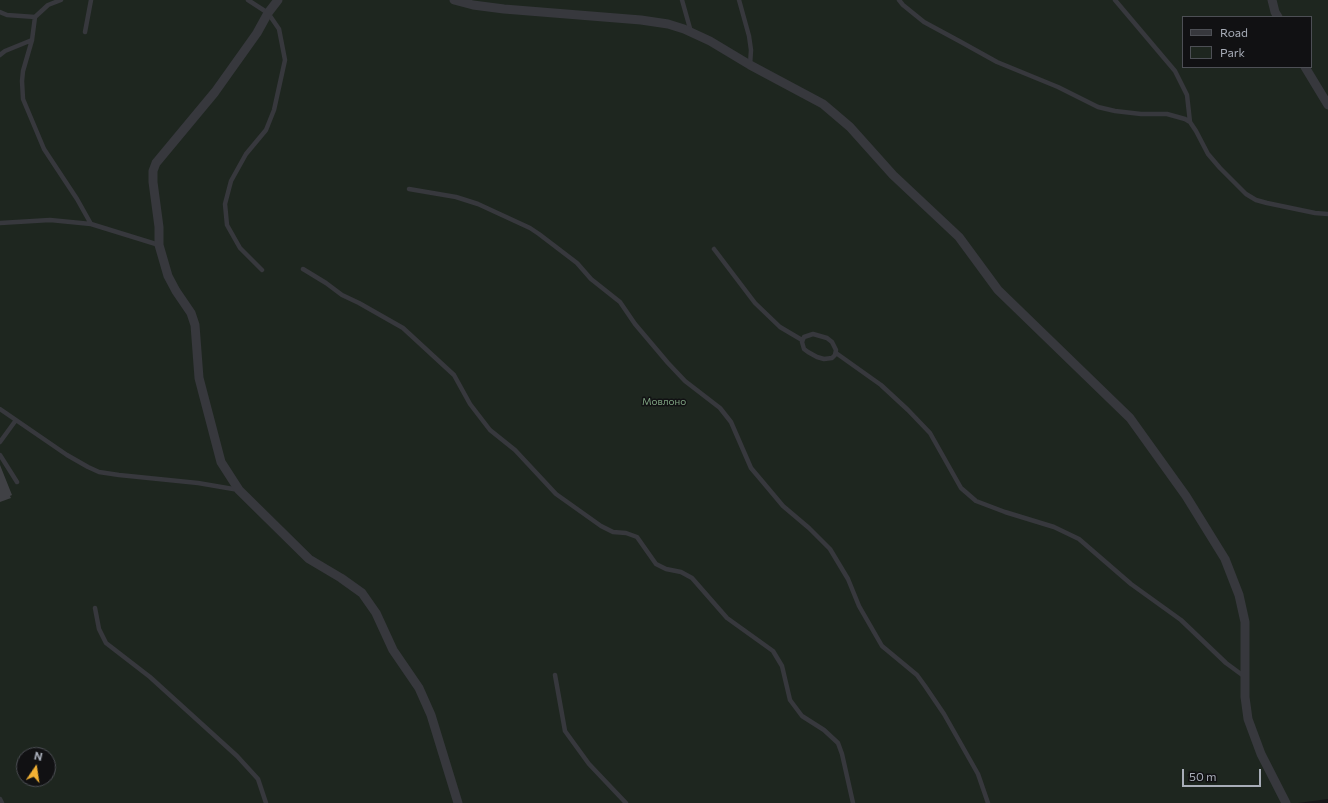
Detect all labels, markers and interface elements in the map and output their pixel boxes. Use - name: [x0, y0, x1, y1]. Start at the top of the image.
- legend: [1182, 16, 1312, 68]
- text: Road: [1220, 25, 1248, 39]
- text: Park: [1220, 45, 1245, 59]
- park label: Мовлоно: [642, 396, 686, 408]
- north arrow: [16, 747, 56, 787]
- text: N: [33, 749, 44, 763]
- scale bar: [1184, 761, 1263, 787]
- text: 50 m: [1189, 769, 1217, 783]

